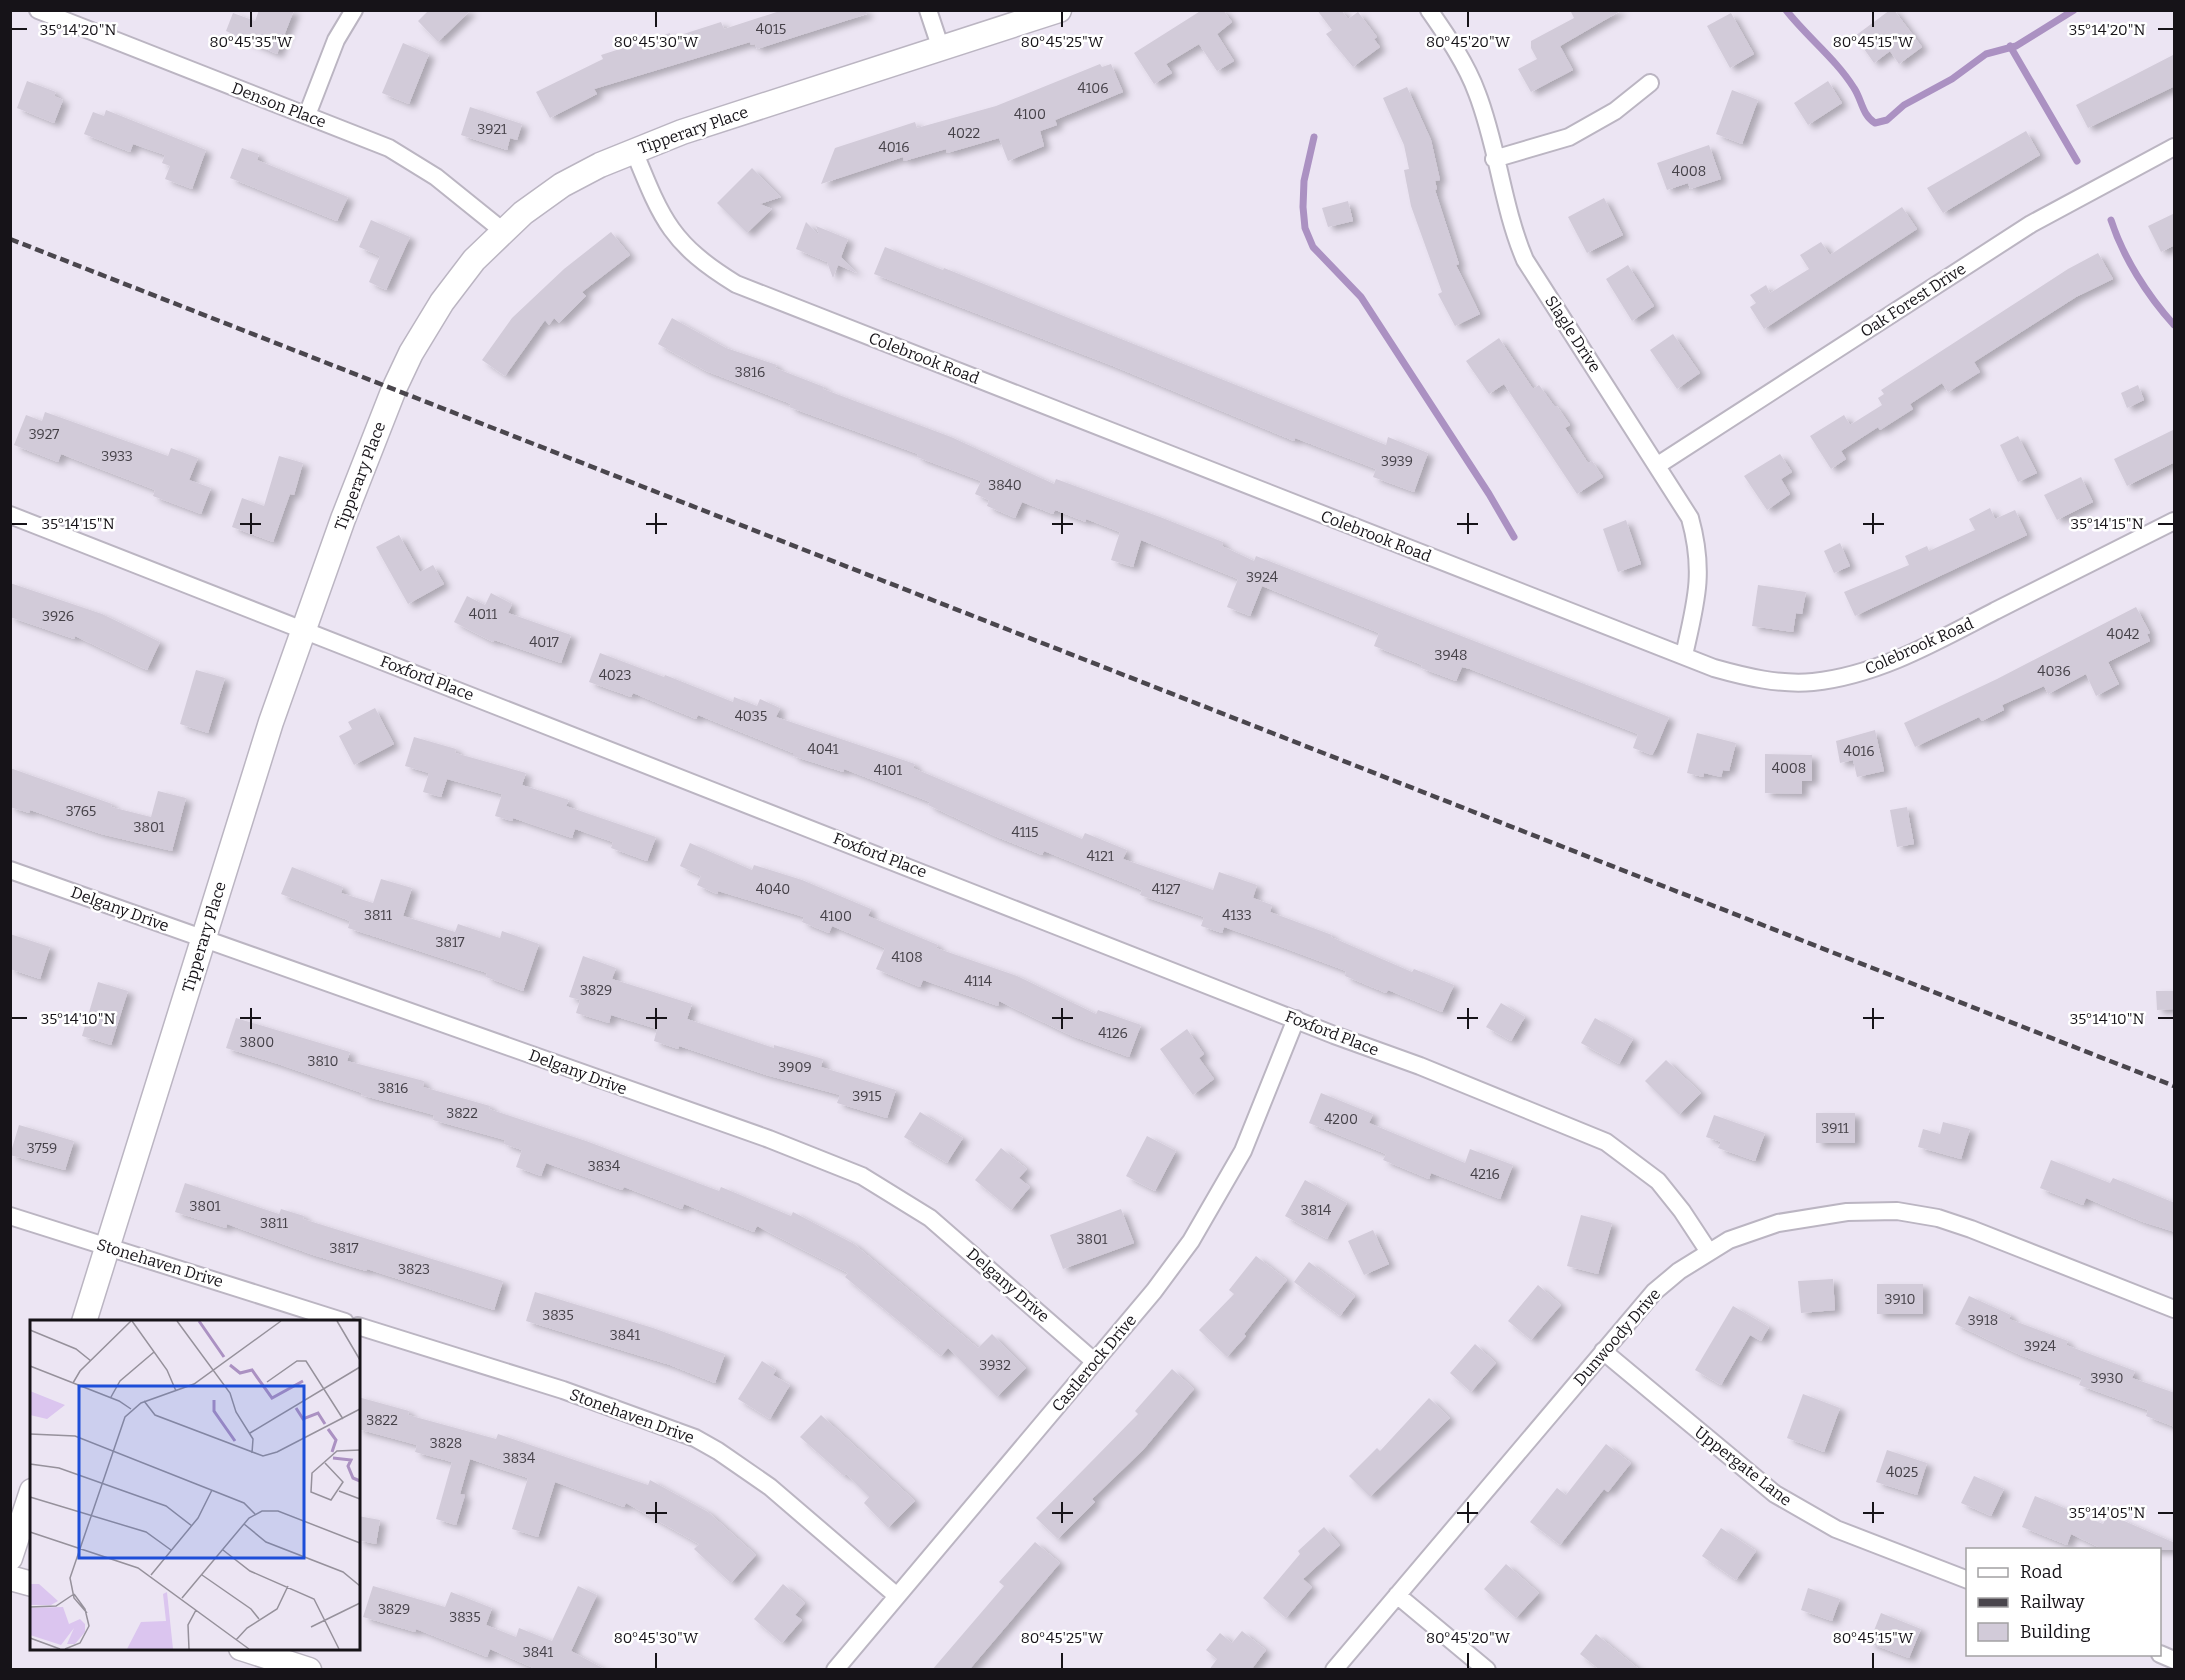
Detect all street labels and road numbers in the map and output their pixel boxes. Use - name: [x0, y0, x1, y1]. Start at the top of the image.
- street label: Denson Place: [229, 78, 329, 132]
- street label: Tipperary Place: [636, 102, 750, 158]
- street label: Oak Forest Drive: [1857, 259, 1969, 341]
- street label: Slagle Drive: [1541, 292, 1605, 376]
- street label: Colebrook Road: [866, 328, 982, 388]
- street label: Tipperary Place: [331, 419, 389, 533]
- street label: Colebrook Road: [1318, 506, 1434, 566]
- street label: Colebrook Road: [1862, 613, 1977, 678]
- street label: Foxford Place: [378, 651, 476, 705]
- street label: Foxford Place: [831, 828, 929, 882]
- street label: Tipperary Place: [178, 879, 230, 995]
- street label: Delgany Drive: [68, 882, 172, 936]
- street label: Foxford Place: [1283, 1006, 1381, 1060]
- street label: Delgany Drive: [526, 1045, 630, 1099]
- street label: Stonehaven Drive: [95, 1235, 225, 1291]
- street label: Delgany Drive: [963, 1244, 1053, 1326]
- street label: Dunwoody Drive: [1570, 1285, 1664, 1389]
- street label: Castlerock Drive: [1048, 1311, 1140, 1415]
- street label: Stonehaven Drive: [567, 1385, 697, 1447]
- street label: Uppergate Lane: [1691, 1422, 1795, 1510]

